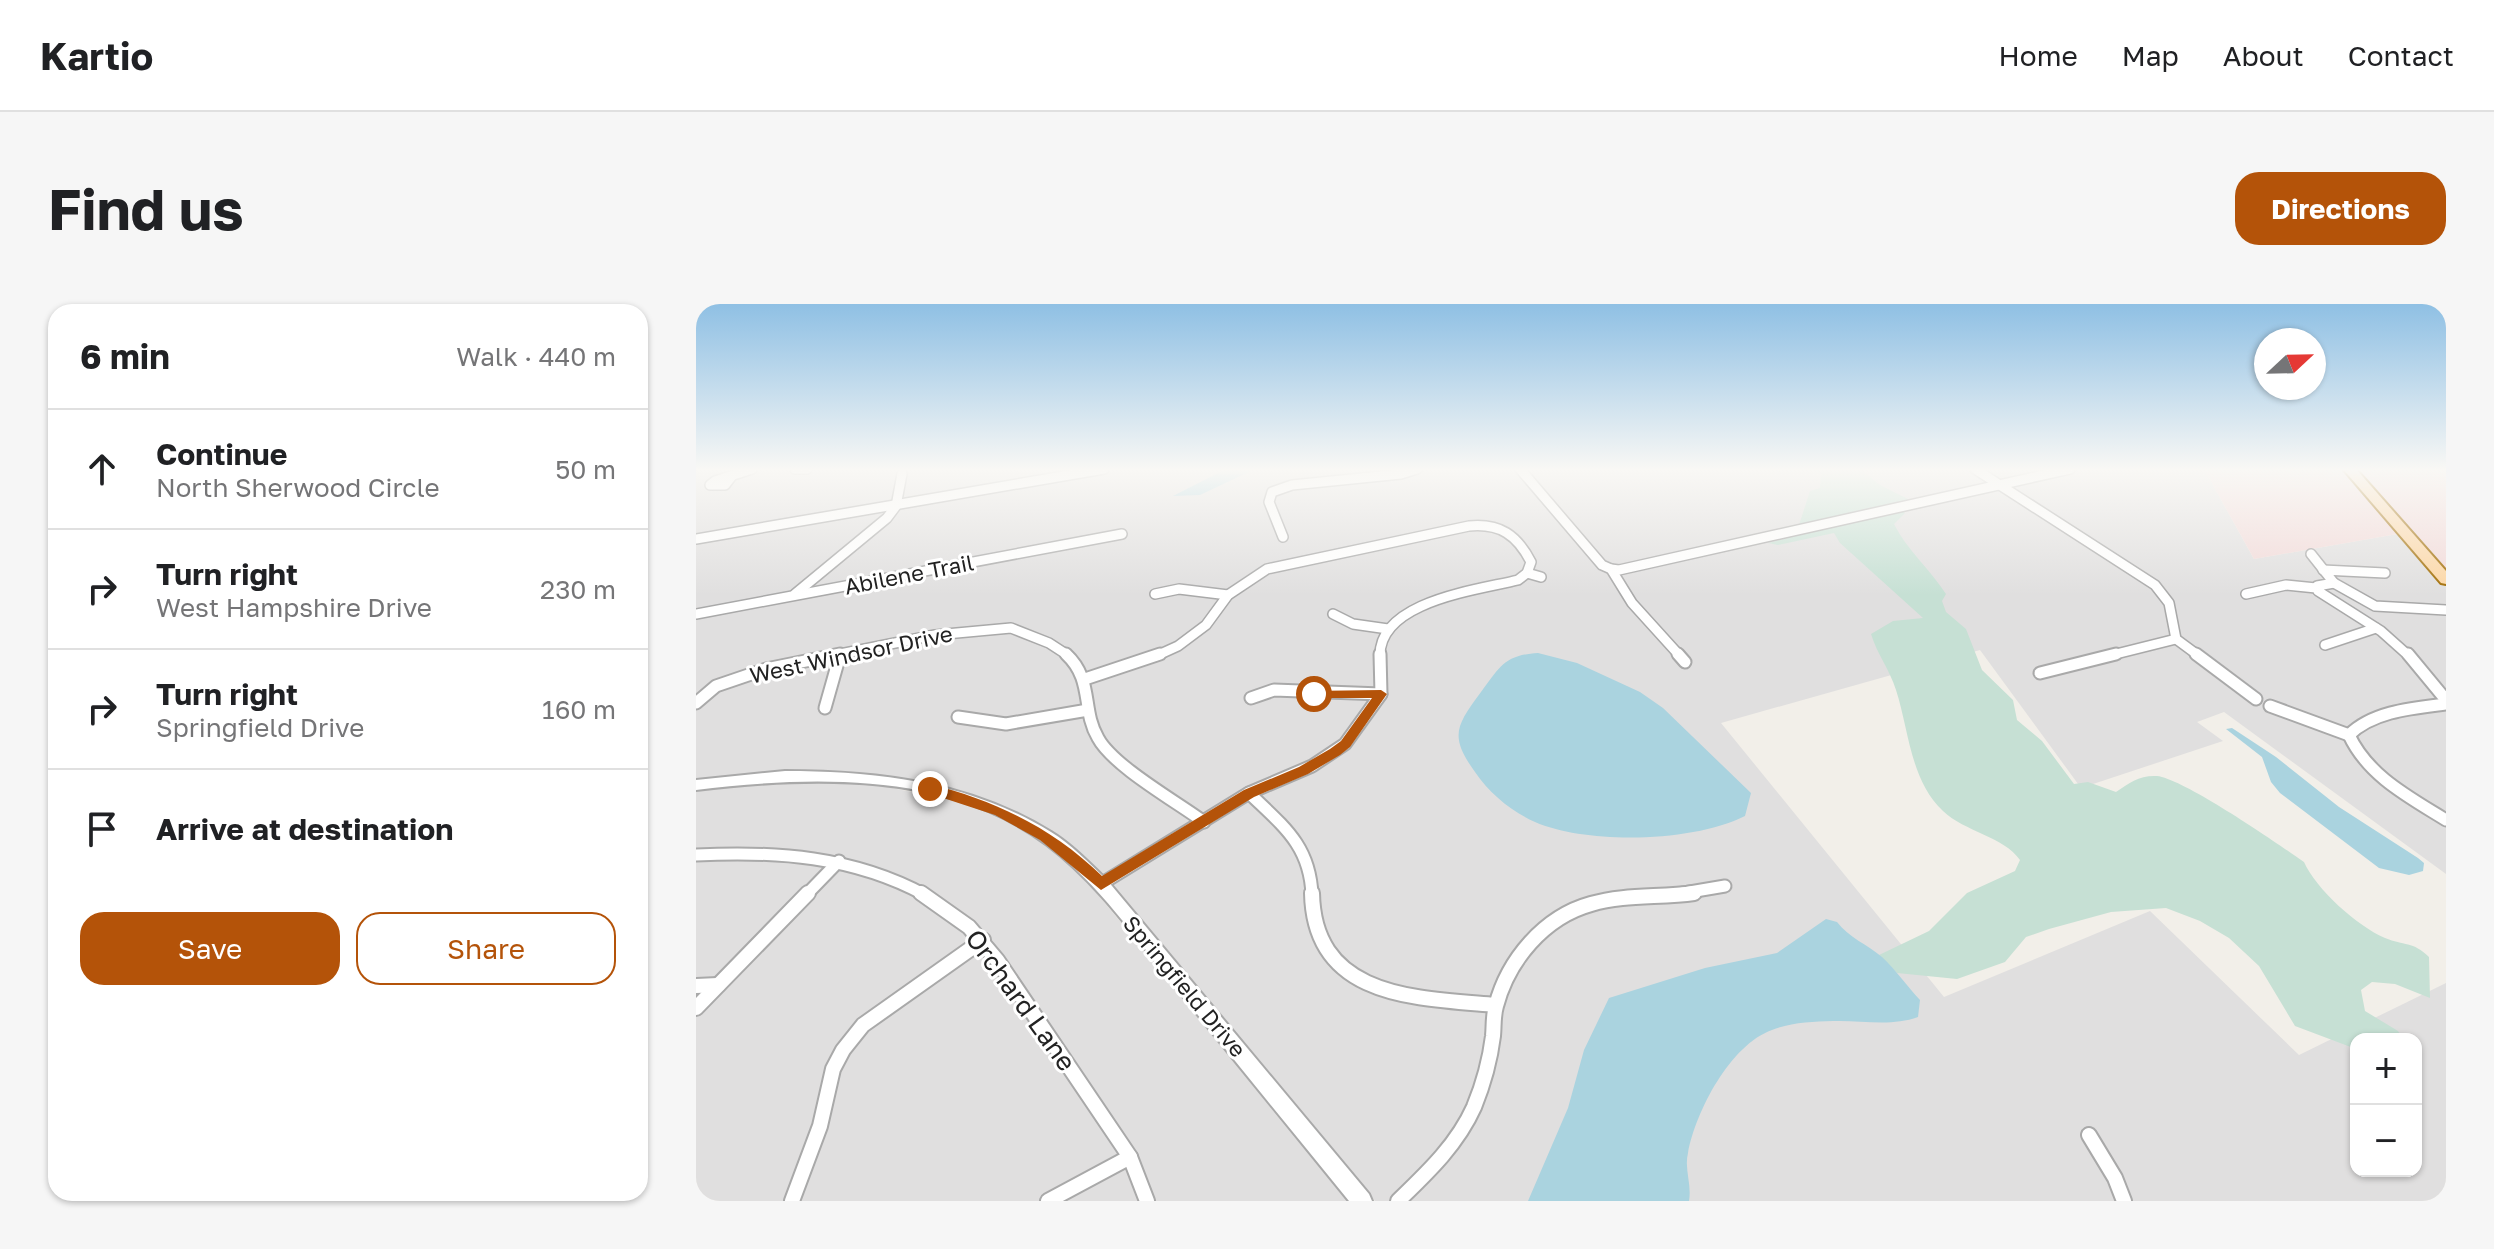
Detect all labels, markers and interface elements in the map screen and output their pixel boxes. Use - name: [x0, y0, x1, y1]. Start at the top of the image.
- text: Kartio: [40, 33, 153, 78]
- text: Home: [1999, 39, 2078, 72]
- text: Map: [2122, 39, 2179, 72]
- text: About: [2223, 39, 2304, 72]
- text: Contact: [2348, 39, 2454, 72]
- button: Directions: [2235, 172, 2446, 245]
- text: Find us: [48, 175, 244, 242]
- north arrow: [2254, 328, 2326, 400]
- text: 6 min: [80, 336, 170, 376]
- text: Walk · 440 m: [456, 341, 616, 372]
- text: Continue: [156, 436, 287, 472]
- icon: ahead: [80, 447, 124, 491]
- text: 50 m: [555, 454, 616, 485]
- text: North Sherwood Circle: [156, 472, 440, 503]
- street label: Abilene Trail: [842, 548, 976, 600]
- text: Turn right: [156, 556, 298, 592]
- icon: right: [80, 567, 124, 611]
- text: 230 m: [540, 574, 616, 605]
- text: West Hampshire Drive: [156, 592, 432, 623]
- street label: West Windsor Drive: [747, 619, 955, 689]
- text: Turn right: [156, 676, 298, 712]
- route start: [1296, 676, 1332, 712]
- icon: right: [80, 687, 124, 731]
- text: 160 m: [542, 694, 616, 725]
- text: Springfield Drive: [156, 712, 364, 743]
- route end: [912, 771, 948, 807]
- icon: arrive: [80, 807, 124, 851]
- text: Arrive at destination: [156, 811, 453, 847]
- street label: Springfield Drive: [1118, 910, 1252, 1062]
- button: Save: [80, 912, 340, 985]
- button: Share: [356, 912, 616, 985]
- street label: Orchard Lane: [959, 923, 1083, 1077]
- map controls: [2350, 1033, 2422, 1177]
- button: +: [2350, 1033, 2422, 1105]
- button: −: [2350, 1105, 2422, 1177]

